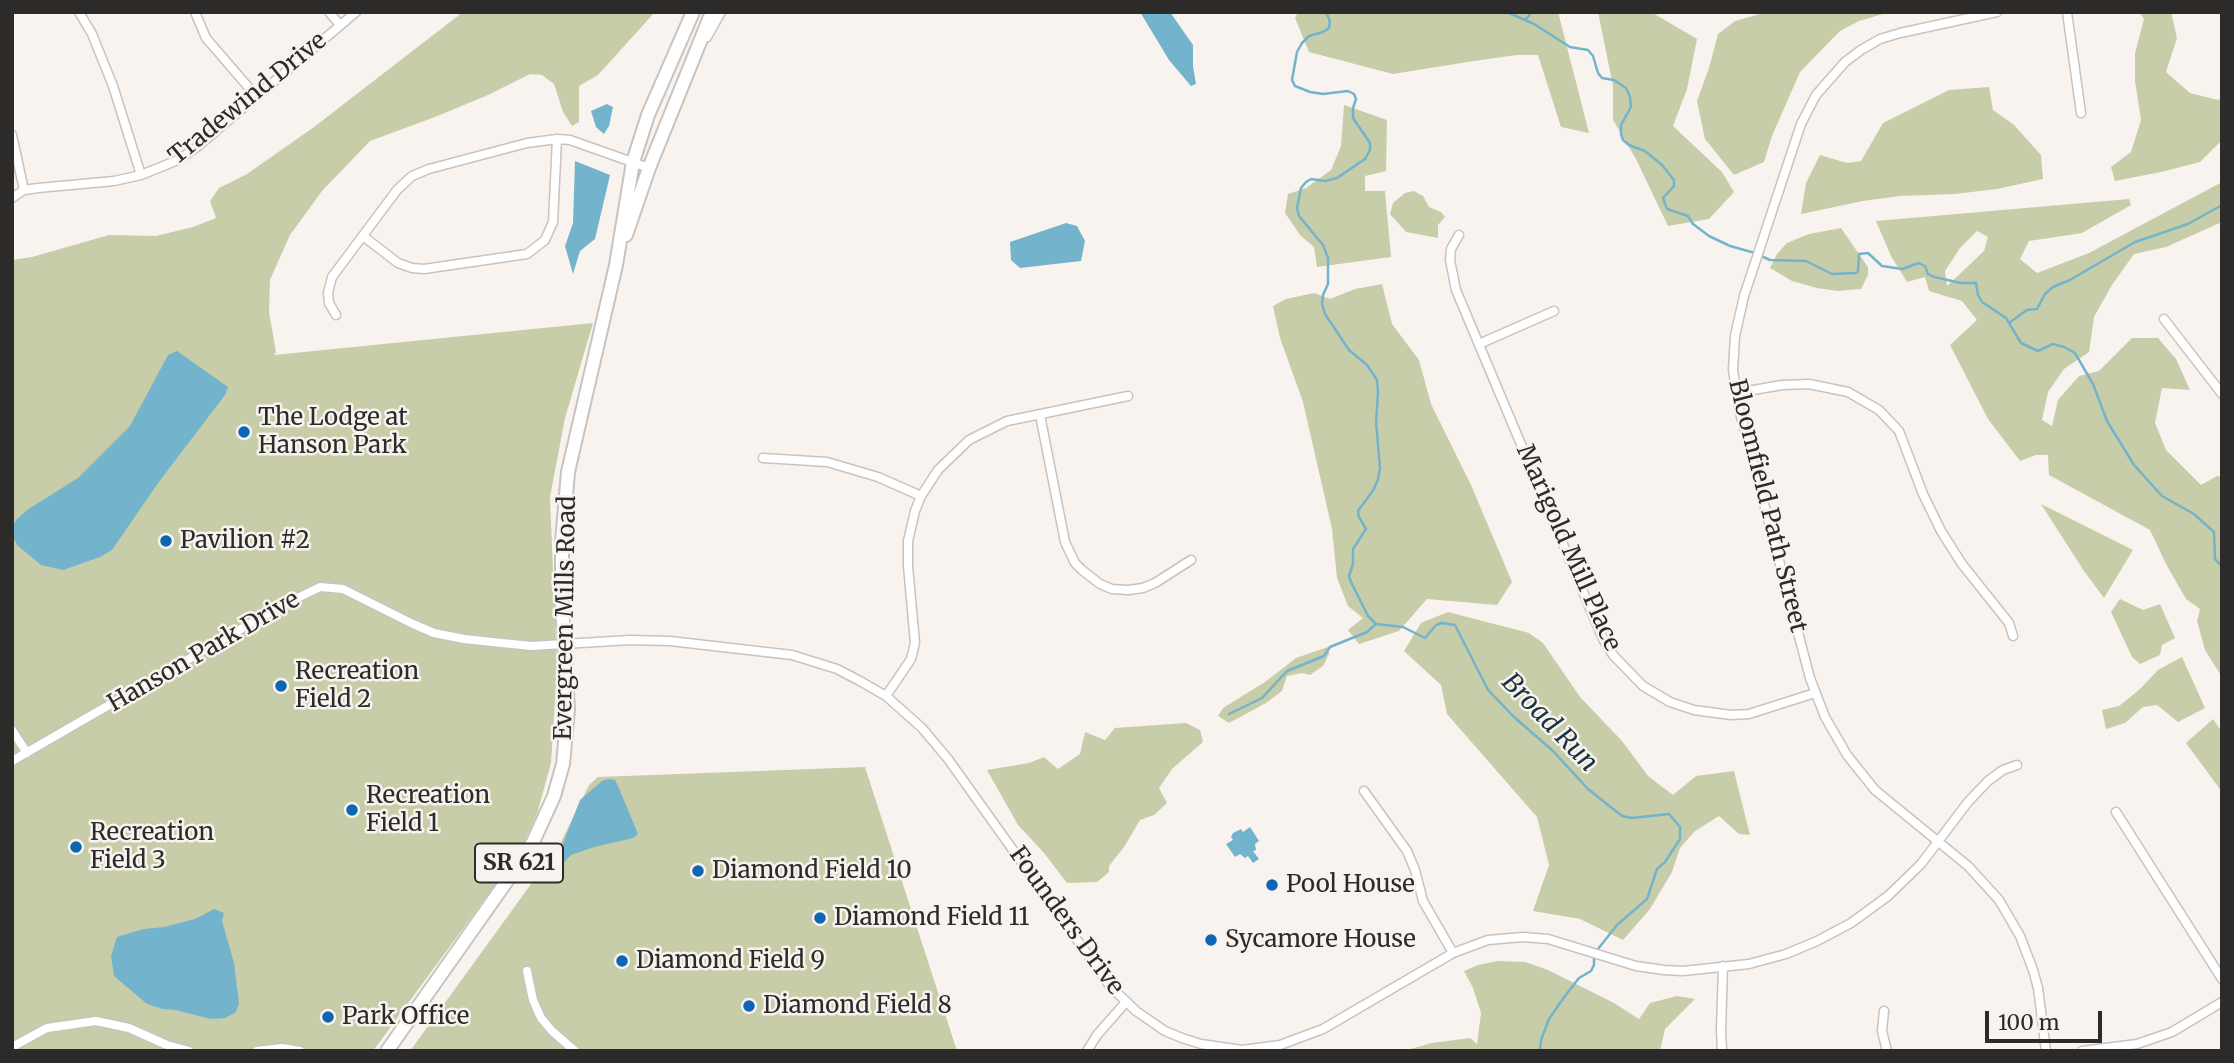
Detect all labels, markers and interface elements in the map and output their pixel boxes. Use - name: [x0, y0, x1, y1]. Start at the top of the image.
- street label: Tradewind Drive: [163, 27, 333, 171]
- street label: Bloomfield Path Street: [1722, 376, 1812, 636]
- place label: The Lodge at Hanson Park: [258, 404, 408, 460]
- marker: The Lodge at Hanson Park: [236, 424, 252, 440]
- street label: Marigold Mill Place: [1510, 440, 1626, 656]
- street label: Evergreen Mills Road: [549, 495, 583, 741]
- place label: Pavilion #2: [180, 527, 310, 555]
- marker: Pavilion #2: [158, 533, 174, 549]
- street label: Hanson Park Drive: [103, 585, 305, 719]
- place label: Recreation Field 2: [295, 658, 419, 714]
- water label: Broad Run: [1494, 667, 1604, 779]
- marker: Recreation Field 2: [273, 678, 289, 694]
- place label: Recreation Field 1: [366, 782, 490, 838]
- marker: Recreation Field 1: [344, 802, 360, 818]
- place label: Recreation Field 3: [90, 819, 214, 875]
- marker: Recreation Field 3: [68, 839, 84, 855]
- street label: Founders Drive: [1003, 841, 1129, 1001]
- road number: SR 621: [475, 844, 563, 883]
- place label: Diamond Field 10: [712, 857, 912, 885]
- marker: Diamond Field 10: [690, 863, 706, 879]
- place label: Pool House: [1286, 871, 1415, 899]
- marker: Pool House: [1264, 877, 1280, 893]
- place label: Diamond Field 11: [834, 904, 1029, 932]
- marker: Diamond Field 11: [812, 910, 828, 926]
- place label: Sycamore House: [1225, 926, 1416, 954]
- marker: Sycamore House: [1203, 932, 1219, 948]
- place label: Diamond Field 9: [636, 947, 825, 975]
- marker: Diamond Field 9: [614, 953, 630, 969]
- place label: Diamond Field 8: [763, 992, 952, 1020]
- scale bar: [1989, 996, 2106, 1040]
- marker: Diamond Field 8: [741, 998, 757, 1014]
- place label: Park Office: [342, 1003, 469, 1031]
- marker: Park Office: [320, 1009, 336, 1025]
- text: 100 m: [1998, 1009, 2060, 1036]

